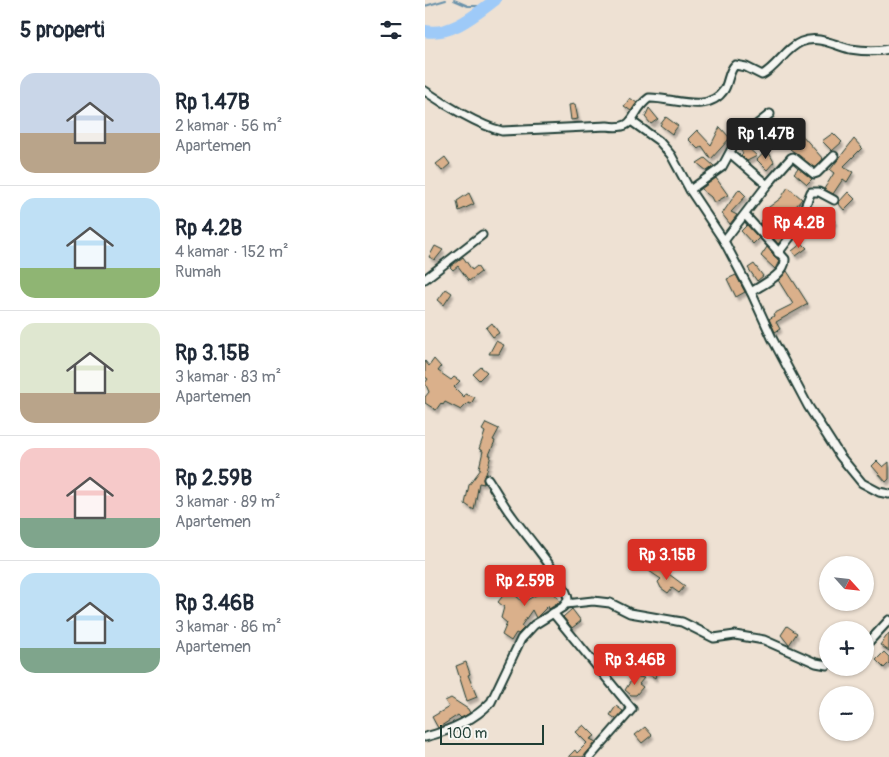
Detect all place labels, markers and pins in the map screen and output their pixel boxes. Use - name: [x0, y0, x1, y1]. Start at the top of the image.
- pin: Rp 1.47B: [714, 118, 818, 160]
- pin: Rp 4.2B: [753, 206, 845, 249]
- pin: Rp 3.15B: [615, 538, 719, 581]
- pin: Rp 2.59B: [473, 564, 577, 607]
- pin: Rp 3.46B: [583, 644, 687, 686]

